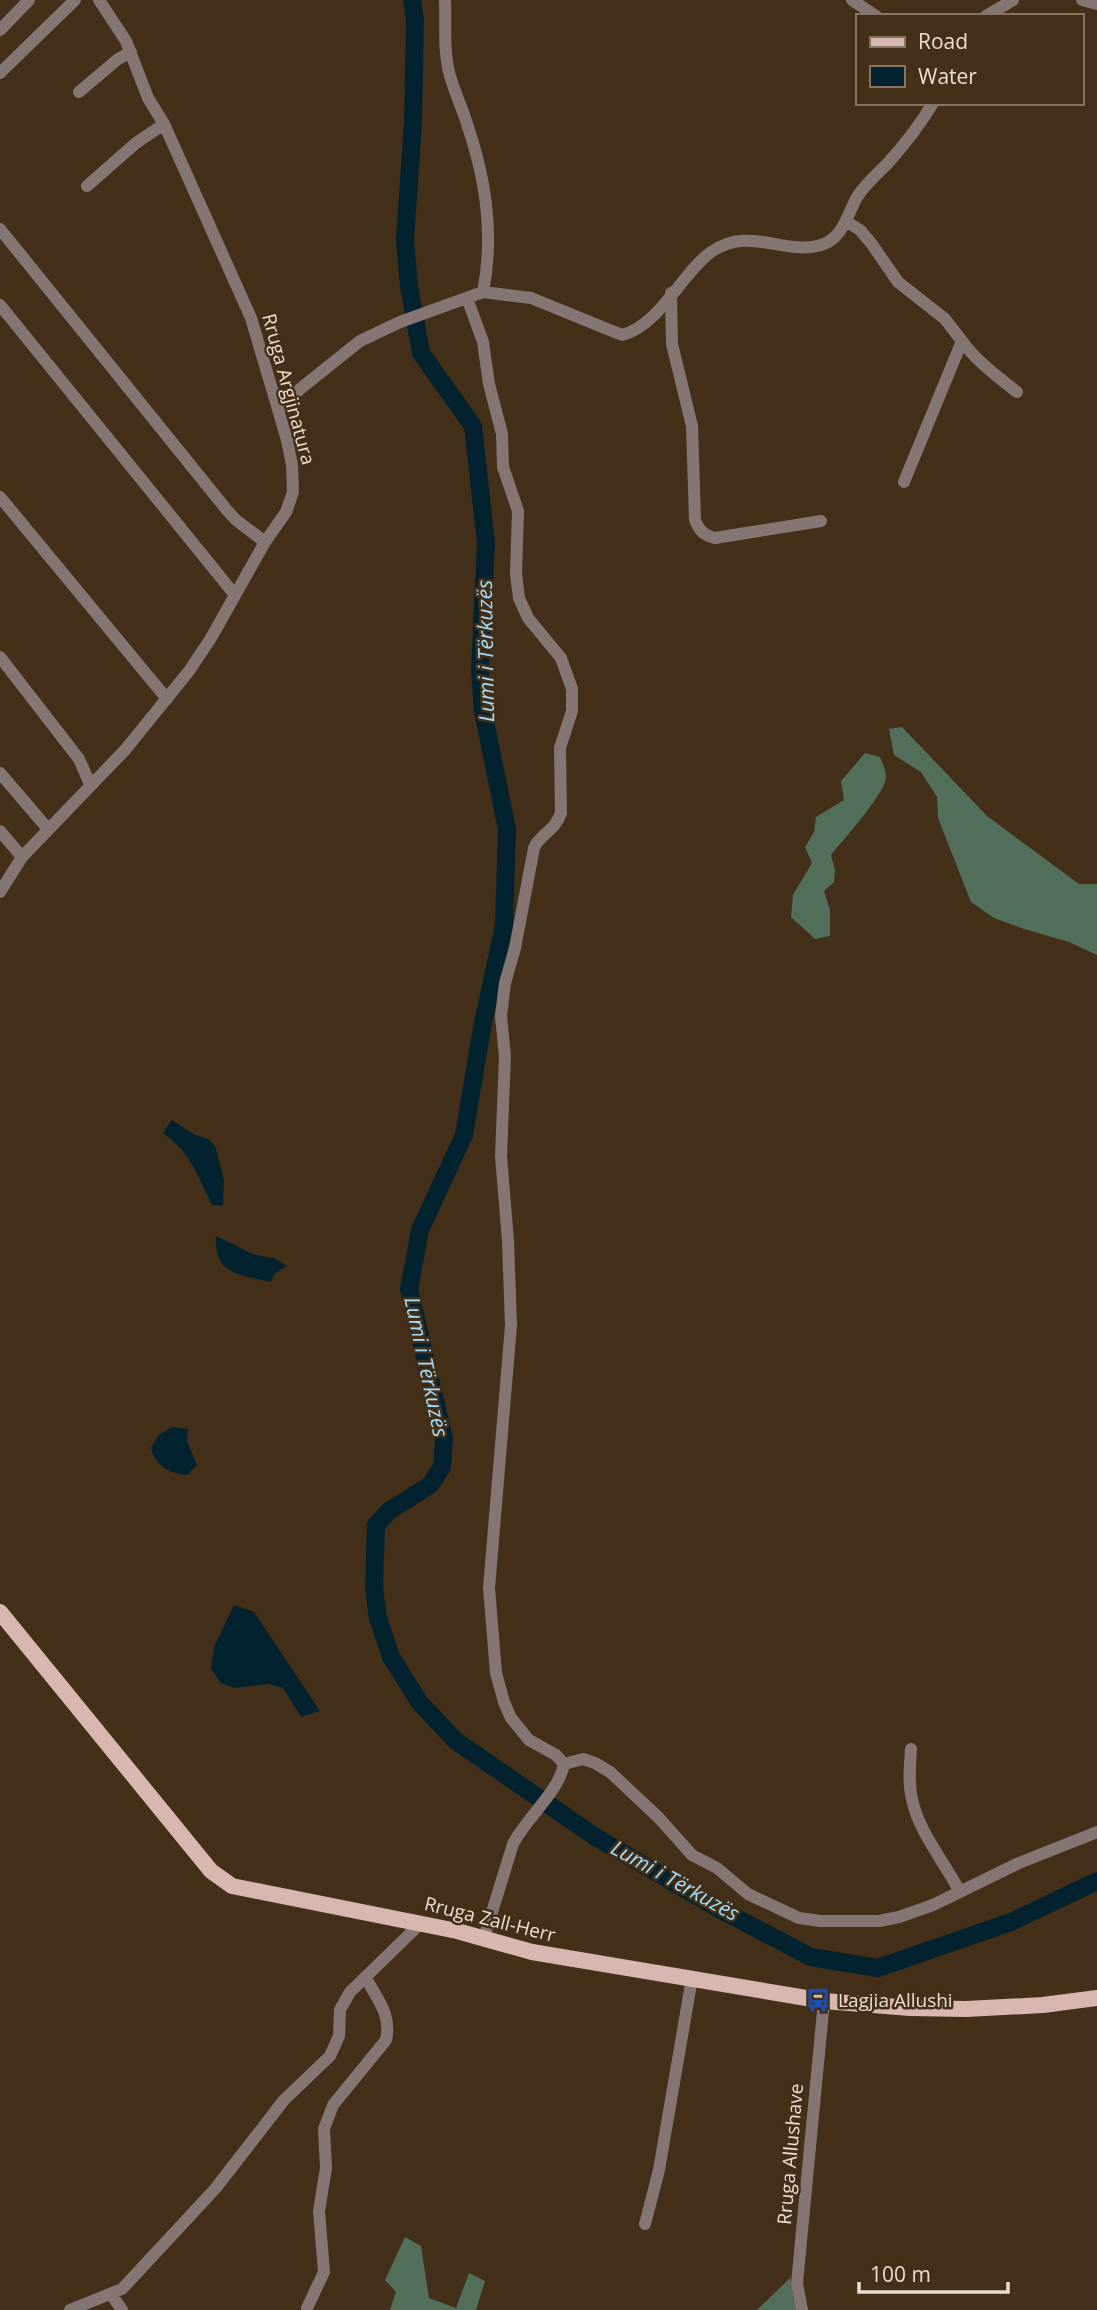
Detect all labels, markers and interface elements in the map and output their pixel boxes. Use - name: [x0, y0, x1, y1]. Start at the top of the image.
- legend: [856, 14, 1083, 105]
- text: Road: [918, 27, 968, 55]
- text: Water: [918, 62, 977, 90]
- street label: Rruga Argjinatura: [256, 310, 322, 468]
- water label: Lumi i Tërkuzës: [470, 580, 500, 722]
- water label: Lumi i Tërkuzës: [398, 1294, 455, 1439]
- water label: Lumi i Tërkuzës: [606, 1833, 745, 1927]
- street label: Rruga Zall-Herr: [422, 1890, 559, 1948]
- bus stop icon: Lagjia Allushi: [804, 1986, 832, 2014]
- place label: Lagjia Allushi: [838, 1987, 953, 2013]
- street label: Rruga Allushave: [771, 2082, 809, 2226]
- scale bar: [859, 2250, 1008, 2294]
- text: 100 m: [870, 2260, 931, 2288]

